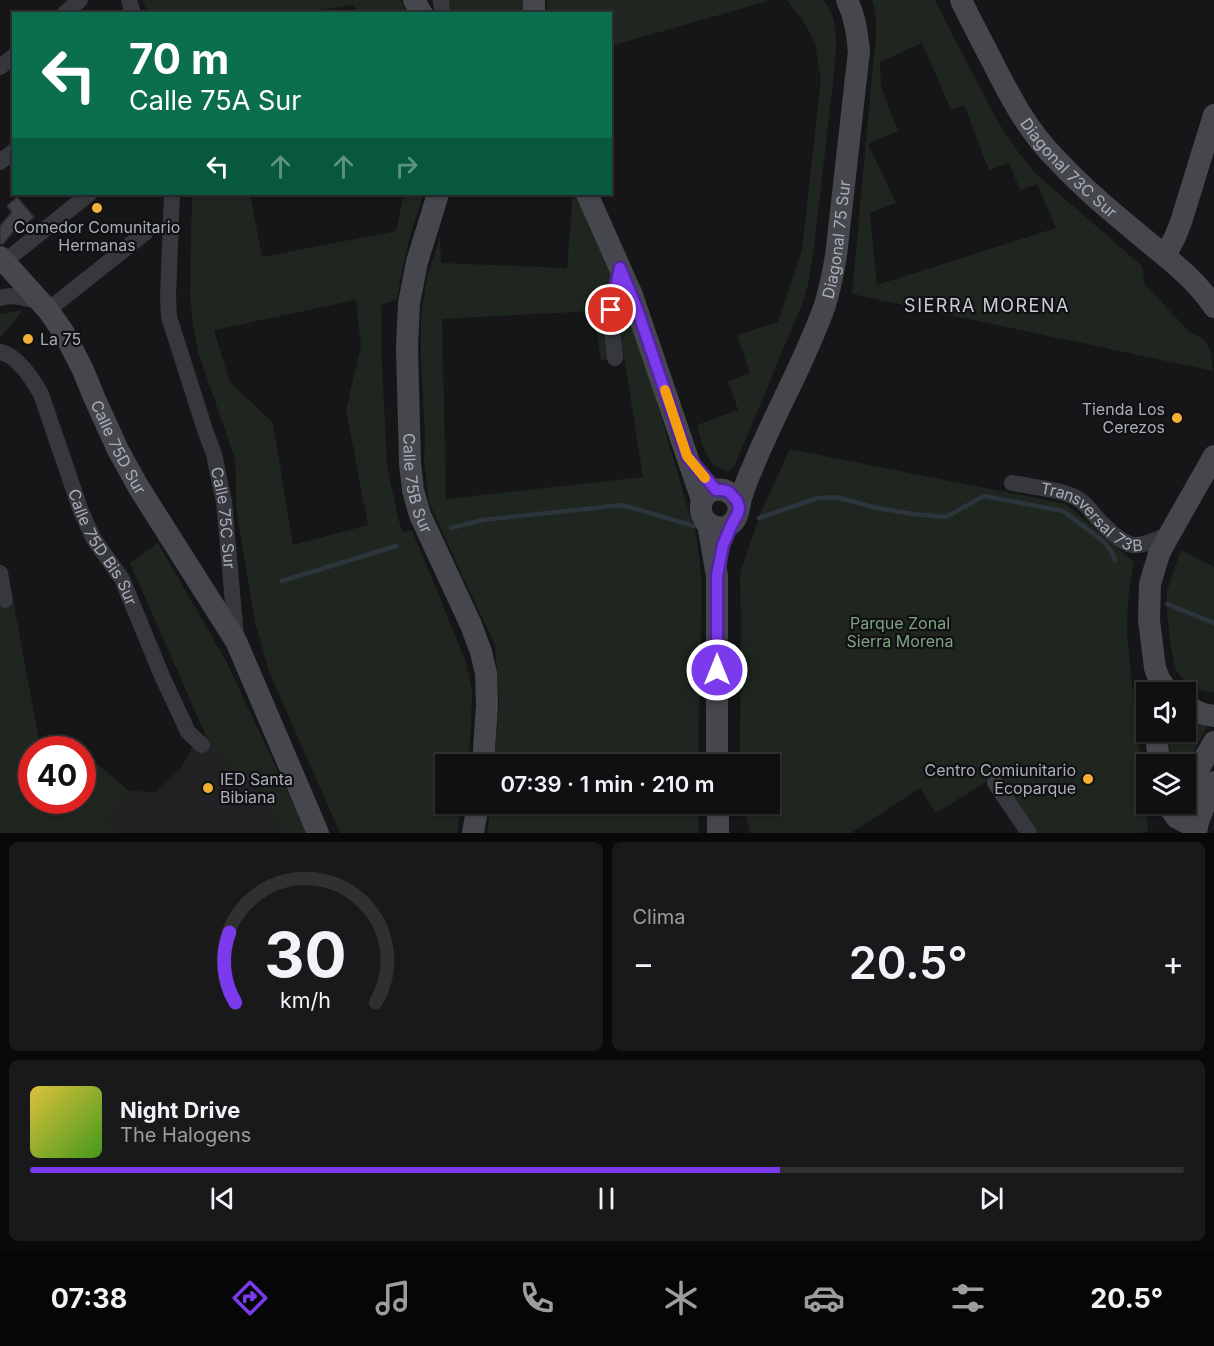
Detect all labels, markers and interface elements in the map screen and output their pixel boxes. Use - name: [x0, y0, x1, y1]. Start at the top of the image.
- text: 70 m: [129, 33, 229, 84]
- icon: left: [30, 36, 108, 114]
- text: Calle 75A Sur: [129, 84, 301, 117]
- street label: Diagonal 73C Sur: [1016, 114, 1121, 222]
- icon: left: [201, 150, 234, 183]
- icon: ahead: [264, 150, 297, 183]
- icon: ahead: [327, 150, 360, 183]
- icon: right: [390, 150, 423, 183]
- street label: Diagonal 75 Sur: [817, 179, 854, 301]
- marker: Comedor Comunitario Hermanas: [90, 201, 104, 215]
- place label: Comedor Comunitario Hermanas: [14, 217, 180, 255]
- pin: [585, 284, 636, 335]
- icon: arrive: [594, 293, 627, 326]
- district label: SIERRA MORENA: [904, 295, 1070, 316]
- place label: La 75: [40, 329, 81, 349]
- marker: La 75: [21, 332, 35, 346]
- street label: Calle 75D Sur: [87, 397, 150, 498]
- place label: Tienda Los Cerezos: [1082, 399, 1165, 437]
- marker: Tienda Los Cerezos: [1170, 411, 1184, 425]
- street label: Calle 75B Sur: [399, 433, 437, 536]
- street label: Calle 75C Sur: [207, 465, 240, 570]
- street label: Transversal 73B: [1039, 478, 1143, 555]
- street label: Calle 75D Bis Sur: [64, 486, 142, 608]
- park label: Parque Zonal Sierra Morena: [847, 613, 953, 651]
- position arrow: [685, 638, 749, 702]
- map controls: [1136, 682, 1196, 814]
- button: sound: [1136, 682, 1196, 742]
- speed limit sign: 40: [18, 736, 96, 814]
- button: layers: [1136, 754, 1196, 814]
- place label: Centro Comiunitario Ecoparque: [924, 760, 1076, 798]
- place label: IED Santa Bibiana: [220, 769, 293, 807]
- text: 07:39 · 1 min · 210 m: [500, 771, 715, 797]
- marker: Centro Comiunitario Ecoparque: [1081, 772, 1095, 786]
- marker: IED Santa Bibiana: [201, 781, 215, 795]
- text: Clima: [633, 905, 686, 929]
- text: 30: [265, 917, 347, 992]
- text: 20.5°: [849, 935, 968, 990]
- text: −: [633, 943, 654, 983]
- text: +: [1162, 943, 1184, 983]
- text: km/h: [280, 988, 331, 1014]
- text: Night Drive: [120, 1097, 240, 1123]
- text: The Halogens: [120, 1123, 251, 1147]
- icon: previous: [206, 1182, 239, 1215]
- icon: pause: [590, 1182, 623, 1215]
- icon: next: [975, 1182, 1008, 1215]
- icon: directions: [229, 1277, 271, 1319]
- icon: music: [372, 1277, 414, 1319]
- icon: phone: [516, 1277, 558, 1319]
- icon: climate: [660, 1277, 702, 1319]
- icon: car: [803, 1277, 845, 1319]
- icon: filters: [947, 1277, 989, 1319]
- text: 07:38: [51, 1282, 127, 1315]
- text: 20.5°: [1090, 1282, 1163, 1315]

